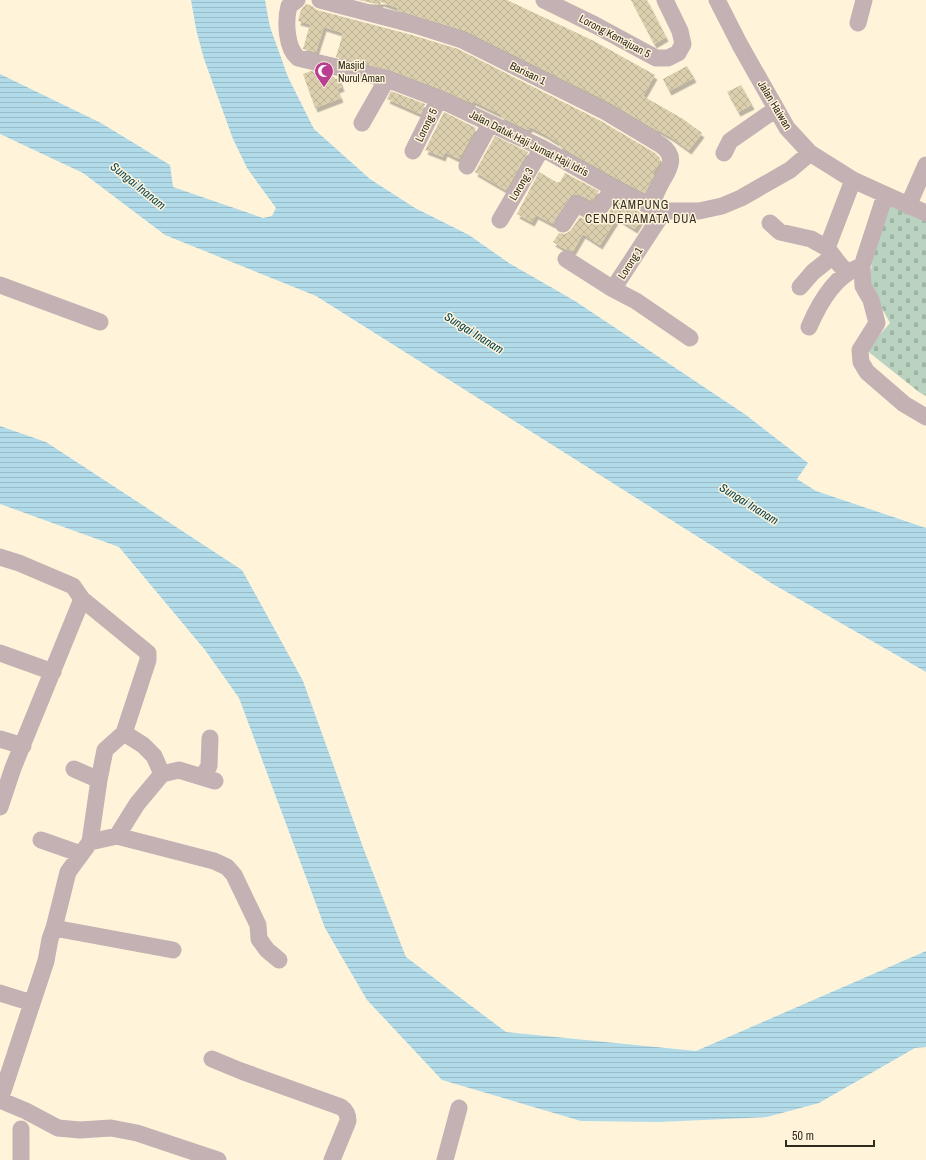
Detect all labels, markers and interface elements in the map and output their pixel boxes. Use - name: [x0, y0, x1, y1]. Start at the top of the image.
- street label: Lorong Kemajuan 5: [577, 11, 653, 61]
- place label: Masjid Nurul Aman: [338, 58, 385, 85]
- street label: Barisan 1: [508, 58, 548, 88]
- mosque icon: Masjid Nurul Aman: [313, 60, 335, 88]
- street label: Jalan Haiwan: [755, 78, 795, 132]
- street label: Lorong 5: [412, 106, 440, 144]
- street label: Jalan Datuk Haji Jumat Haji Idris: [467, 107, 591, 179]
- water label: Sungai Inanam: [107, 159, 169, 213]
- street label: Lorong 3: [506, 165, 536, 203]
- district label: KAMPUNG CENDERAMATA DUA: [585, 197, 697, 227]
- street label: Lorong 1: [614, 244, 646, 282]
- water label: Sungai Inanam: [441, 309, 507, 357]
- water label: Sungai Inanam: [716, 480, 782, 528]
- scale bar: [786, 1122, 874, 1148]
- text: 50 m: [792, 1128, 814, 1144]

